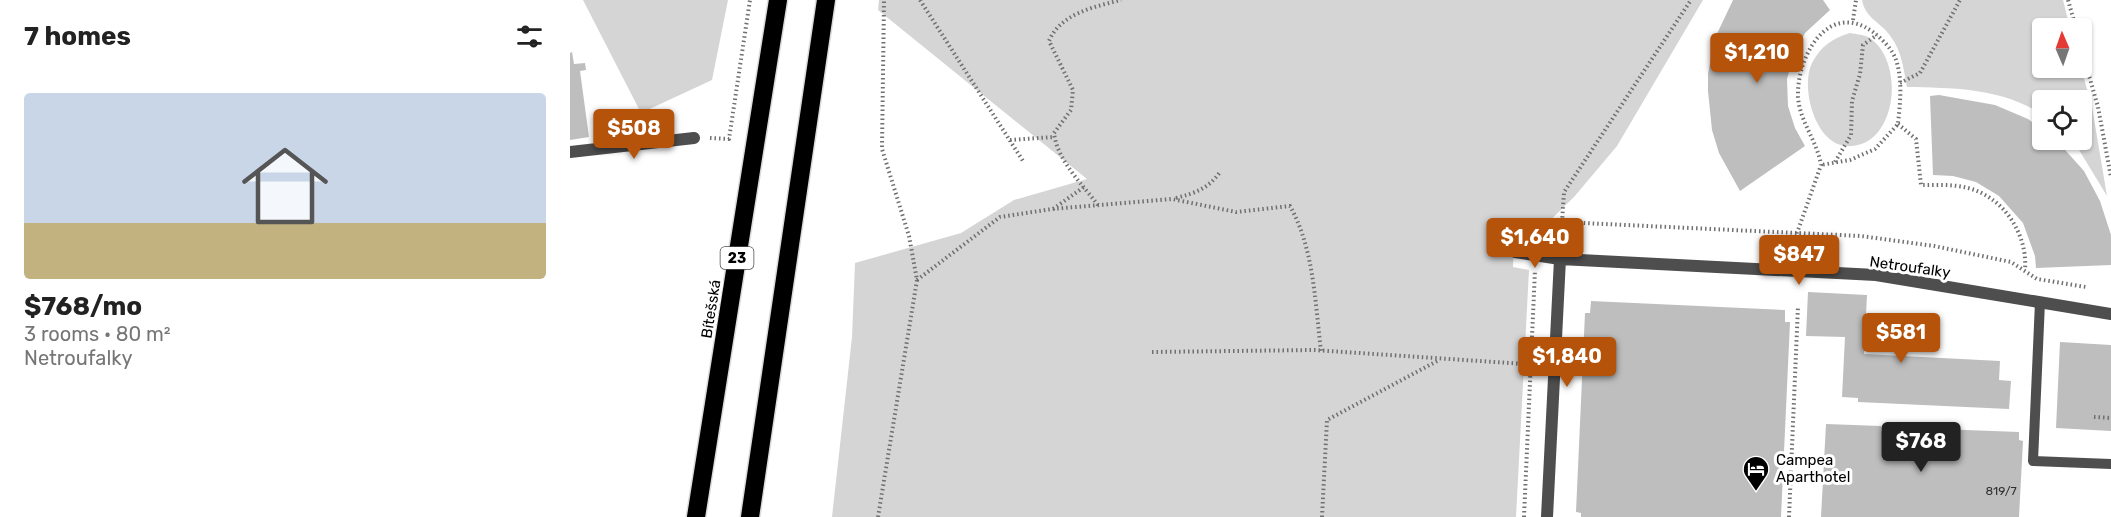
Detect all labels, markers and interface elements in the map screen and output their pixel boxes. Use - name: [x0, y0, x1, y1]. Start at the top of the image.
- north arrow: [2032, 18, 2092, 78]
- map controls: [2032, 18, 2092, 150]
- icon: filters: [513, 20, 546, 53]
- text: 7 homes: [24, 21, 131, 52]
- pin: $1,210: [1708, 33, 1806, 84]
- text: $1,210: [1724, 40, 1790, 64]
- button: locate: [2032, 90, 2092, 150]
- pin: $508: [598, 109, 670, 160]
- text: $508: [607, 116, 661, 140]
- icon: home: [231, 132, 339, 240]
- pin: $1,640: [1486, 218, 1584, 269]
- text: $1,640: [1500, 225, 1570, 249]
- pin: $847: [1763, 235, 1835, 286]
- text: $847: [1773, 242, 1825, 266]
- road number: 23: [720, 247, 754, 269]
- street label: Netroufalky: [1868, 252, 1952, 282]
- street label: Bítešská: [697, 278, 725, 340]
- text: $768/mo: [24, 291, 142, 322]
- pin: $581: [1865, 313, 1937, 364]
- text: $581: [1876, 320, 1926, 344]
- text: 3 rooms · 80 m²: [24, 322, 171, 346]
- pin: $1,840: [1518, 337, 1616, 388]
- text: $1,840: [1532, 344, 1602, 368]
- text: Netroufalky: [24, 346, 133, 370]
- pin: $768: [1885, 422, 1957, 473]
- text: $768: [1896, 429, 1946, 453]
- place label: Campea Aparthotel: [1776, 451, 1850, 486]
- hotel icon: Campea Aparthotel: [1741, 454, 1771, 492]
- house number: 819/7: [1985, 484, 2017, 498]

